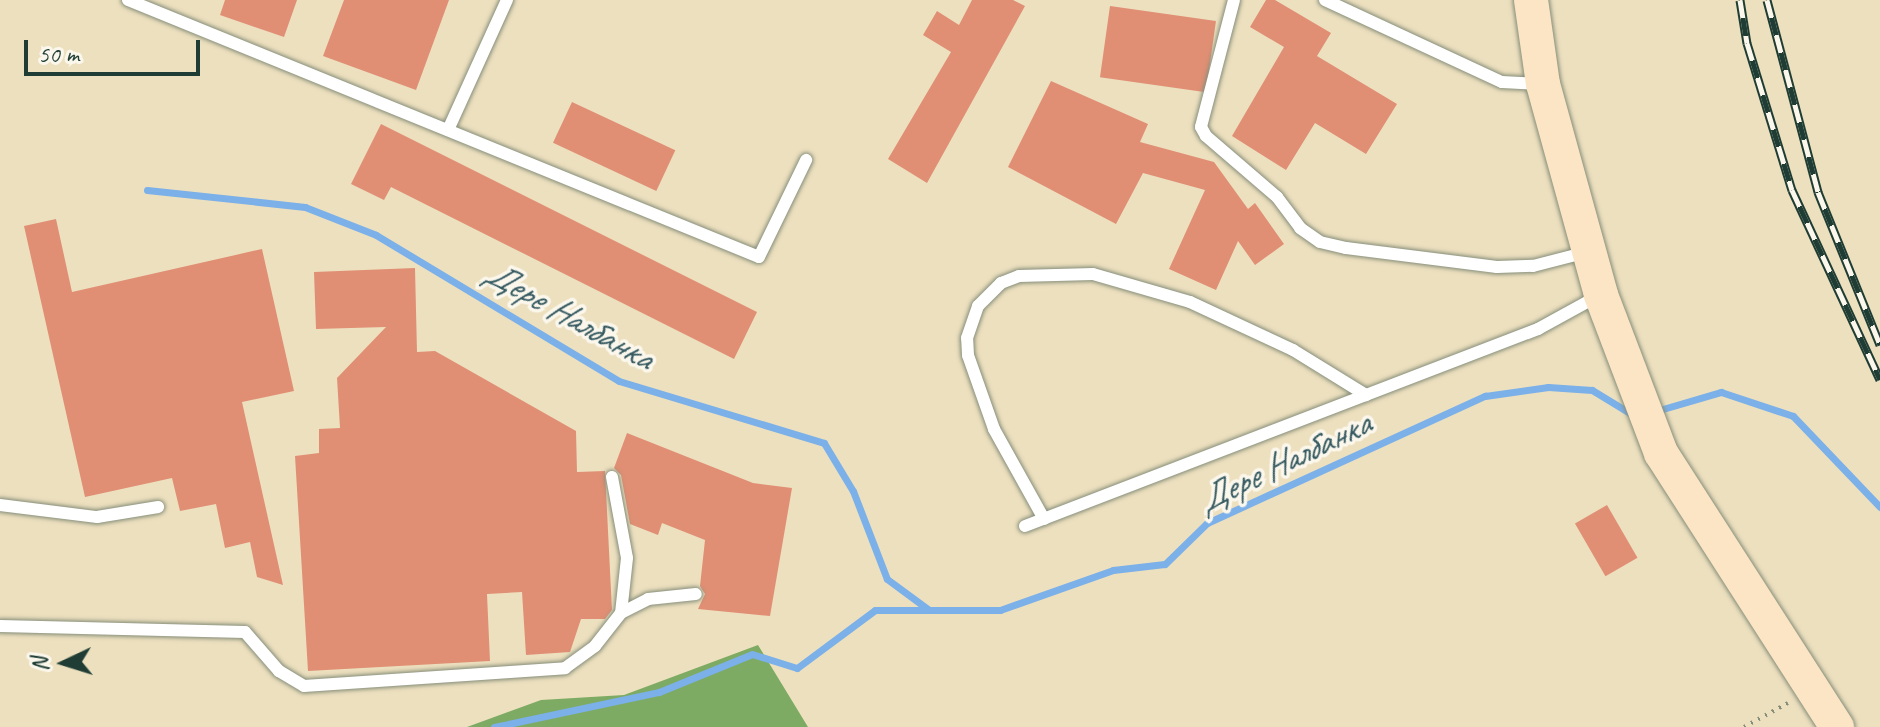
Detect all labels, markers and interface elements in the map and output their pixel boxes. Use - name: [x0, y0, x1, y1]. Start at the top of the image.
- scale bar: [28, 24, 204, 74]
- text: 50 m: [38, 39, 79, 69]
- water label: Дере Налбанка: [476, 250, 662, 380]
- water label: Дере Налбанка: [1190, 401, 1378, 523]
- north arrow: [24, 623, 104, 703]
- text: N: [26, 657, 54, 672]

